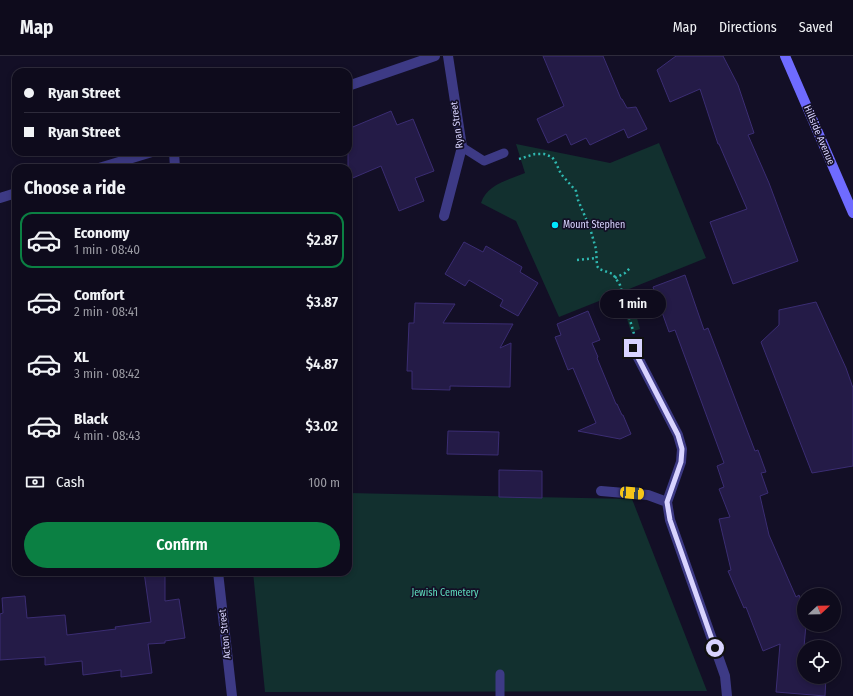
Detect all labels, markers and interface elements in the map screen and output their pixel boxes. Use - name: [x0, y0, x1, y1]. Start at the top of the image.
- text: Map: [20, 16, 53, 39]
- text: Map: [673, 19, 697, 36]
- text: Directions: [719, 19, 777, 36]
- text: Saved: [799, 19, 833, 36]
- text: Ryan Street: [48, 84, 120, 102]
- street label: Ryan Street: [448, 100, 466, 149]
- street label: Hillside Avenue: [801, 103, 837, 167]
- text: Ryan Street: [48, 123, 120, 141]
- text: Choose a ride: [24, 177, 126, 199]
- place label: Mount Stephen: [563, 219, 625, 231]
- marker: Mount Stephen: [550, 220, 560, 230]
- icon: car: [26, 222, 62, 258]
- text: Economy: [74, 224, 129, 242]
- text: $2.87: [307, 231, 338, 249]
- text: 1 min · 08:40: [74, 242, 140, 257]
- icon: car: [26, 284, 62, 320]
- text: Comfort: [74, 286, 125, 304]
- callout: 1 min: [600, 290, 666, 318]
- text: $3.87: [306, 293, 338, 311]
- text: 1 min: [619, 296, 647, 311]
- text: 2 min · 08:41: [74, 304, 138, 319]
- route end: [624, 339, 642, 357]
- icon: car: [26, 346, 62, 382]
- text: XL: [74, 348, 89, 366]
- text: $4.87: [306, 355, 338, 373]
- text: 3 min · 08:42: [74, 366, 140, 381]
- icon: car: [26, 408, 62, 444]
- text: Black: [74, 410, 108, 428]
- text: $3.02: [306, 417, 338, 435]
- text: 4 min · 08:43: [74, 428, 140, 443]
- icon: cash: [24, 471, 46, 493]
- text: Cash: [56, 473, 85, 491]
- text: 100 m: [308, 475, 340, 490]
- car: [620, 486, 644, 500]
- button: Confirm: [24, 522, 340, 568]
- park label: Jewish Cemetery: [411, 587, 479, 599]
- north arrow: [797, 588, 841, 632]
- map controls: [797, 588, 841, 684]
- street label: Acton Street: [216, 608, 234, 660]
- route start: [706, 639, 724, 657]
- button: locate: [797, 640, 841, 684]

